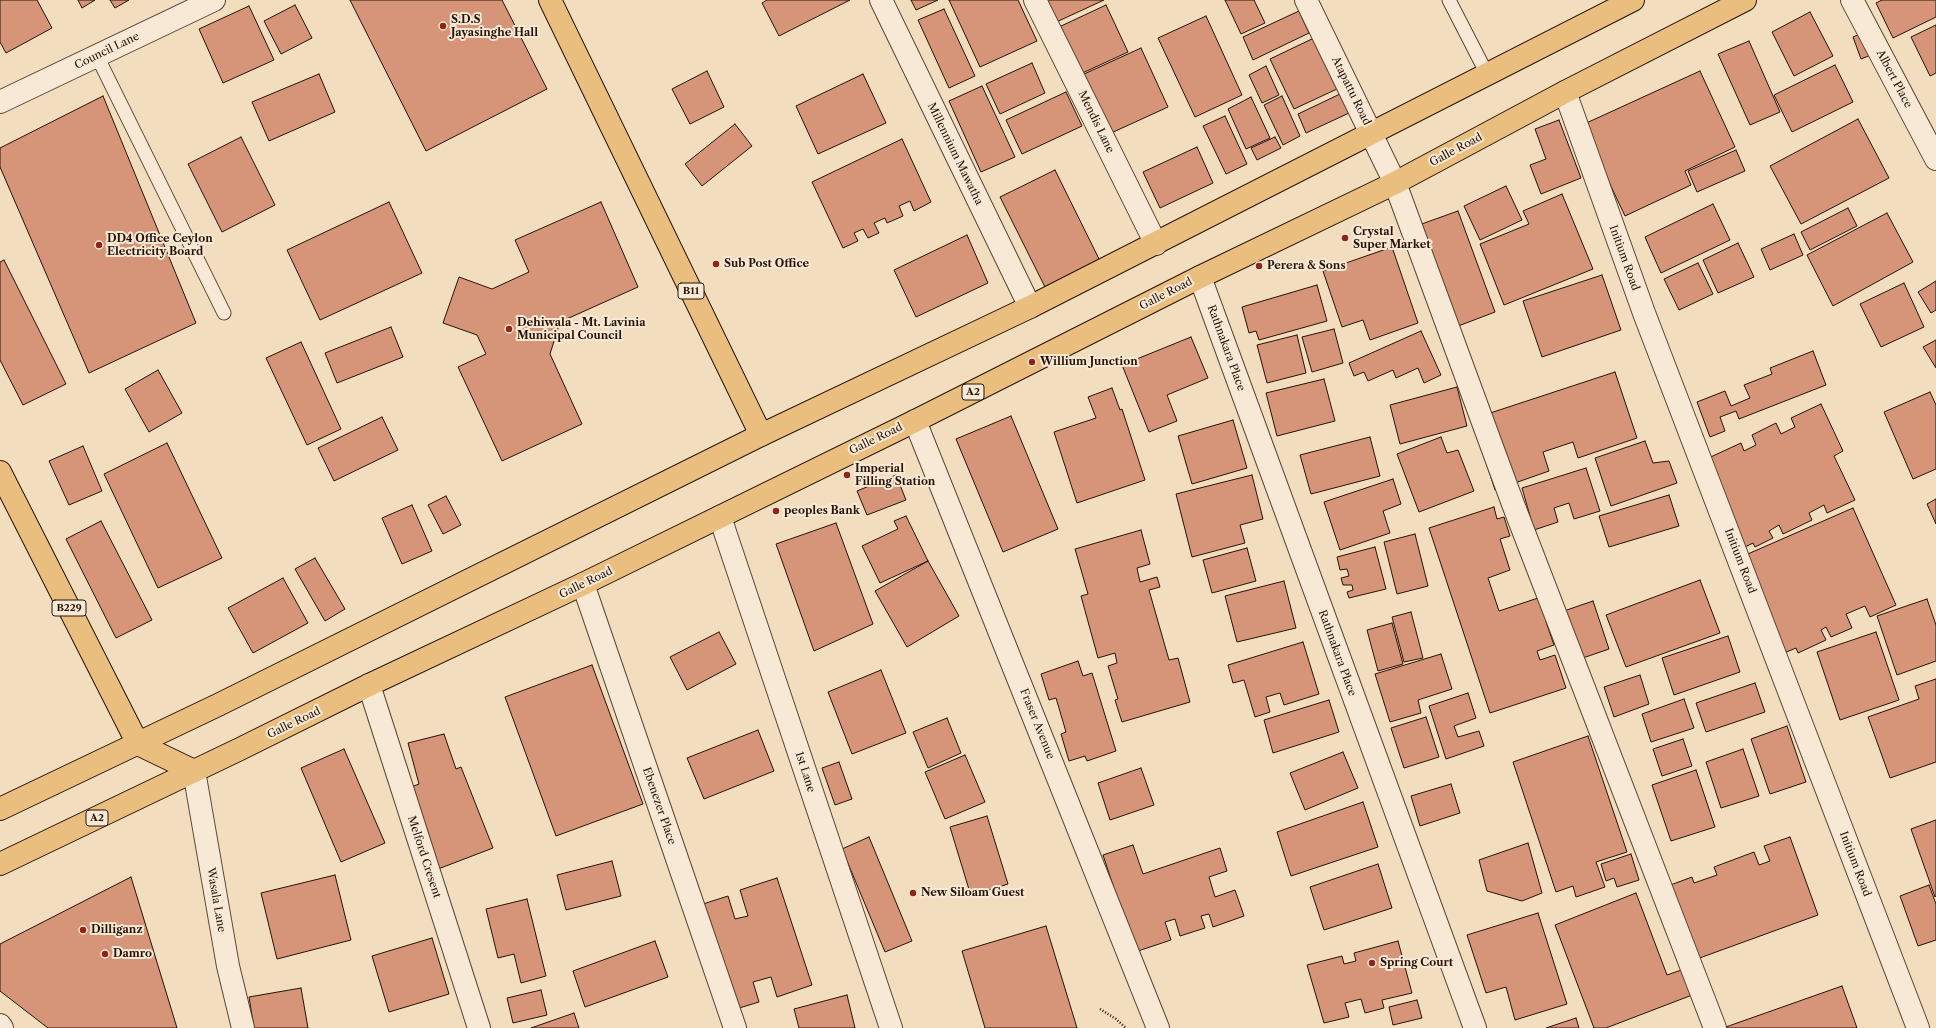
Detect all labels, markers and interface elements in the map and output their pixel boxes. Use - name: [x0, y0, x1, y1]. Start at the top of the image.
- place label: S.D.S Jayasinghe Hall: [451, 13, 538, 39]
- marker: S.D.S Jayasinghe Hall: [438, 21, 448, 31]
- street label: Council Lane: [73, 30, 141, 72]
- street label: Albert Place: [1873, 48, 1915, 110]
- street label: Atapattu Road: [1329, 54, 1373, 128]
- street label: Mendis Lane: [1075, 89, 1117, 155]
- street label: Millennium Mawatha: [925, 101, 985, 207]
- street label: Galle Road: [1428, 131, 1484, 169]
- street label: Initium Road: [1606, 223, 1642, 293]
- place label: Crystal Super Market: [1353, 225, 1431, 251]
- place label: DD4 Office Ceylon Electricity Board: [107, 232, 213, 258]
- marker: Crystal Super Market: [1340, 233, 1350, 243]
- marker: DD4 Office Ceylon Electricity Board: [94, 240, 104, 250]
- place label: Sub Post Office: [724, 257, 809, 271]
- marker: Sub Post Office: [711, 259, 721, 269]
- place label: Perera & Sons: [1267, 259, 1345, 273]
- marker: Perera & Sons: [1254, 261, 1264, 271]
- street label: Galle Road: [1137, 275, 1195, 313]
- road number: B11: [678, 283, 704, 299]
- street label: Rathnakara Place: [1204, 303, 1248, 393]
- place label: Dehiwala - Mt. Lavinia Municipal Council: [517, 316, 646, 342]
- marker: Dehiwala - Mt. Lavinia Municipal Council: [504, 324, 514, 334]
- place label: Willium Junction: [1040, 355, 1138, 369]
- marker: Willium Junction: [1027, 357, 1037, 367]
- road number: A2: [962, 384, 984, 400]
- street label: Galle Road: [847, 420, 905, 458]
- place label: Imperial Filling Station: [855, 462, 935, 488]
- marker: Imperial Filling Station: [842, 470, 852, 480]
- place label: peoples Bank: [784, 504, 860, 518]
- marker: peoples Bank: [771, 506, 781, 516]
- street label: Initium Road: [1722, 527, 1758, 595]
- street label: Galle Road: [557, 564, 615, 602]
- road number: B229: [52, 600, 86, 616]
- street label: Rathnakara Place: [1315, 608, 1359, 698]
- street label: Fraser Avenue: [1017, 687, 1057, 761]
- street label: Galle Road: [265, 704, 323, 742]
- street label: 1st Lane: [792, 750, 818, 794]
- street label: Ebenezer Place: [640, 766, 678, 846]
- road number: A2: [86, 810, 108, 826]
- street label: Melford Cresent: [404, 814, 444, 900]
- street label: Initium Road: [1837, 830, 1873, 898]
- street label: Wasala Lane: [204, 867, 228, 933]
- place label: New Siloam Guest: [921, 886, 1024, 900]
- marker: New Siloam Guest: [908, 888, 918, 898]
- place label: Dilliganz: [91, 923, 143, 937]
- marker: Dilliganz: [78, 925, 88, 935]
- place label: Damro: [113, 947, 152, 961]
- marker: Damro: [100, 949, 110, 959]
- place label: Spring Court: [1380, 956, 1453, 970]
- marker: Spring Court: [1367, 958, 1377, 968]

